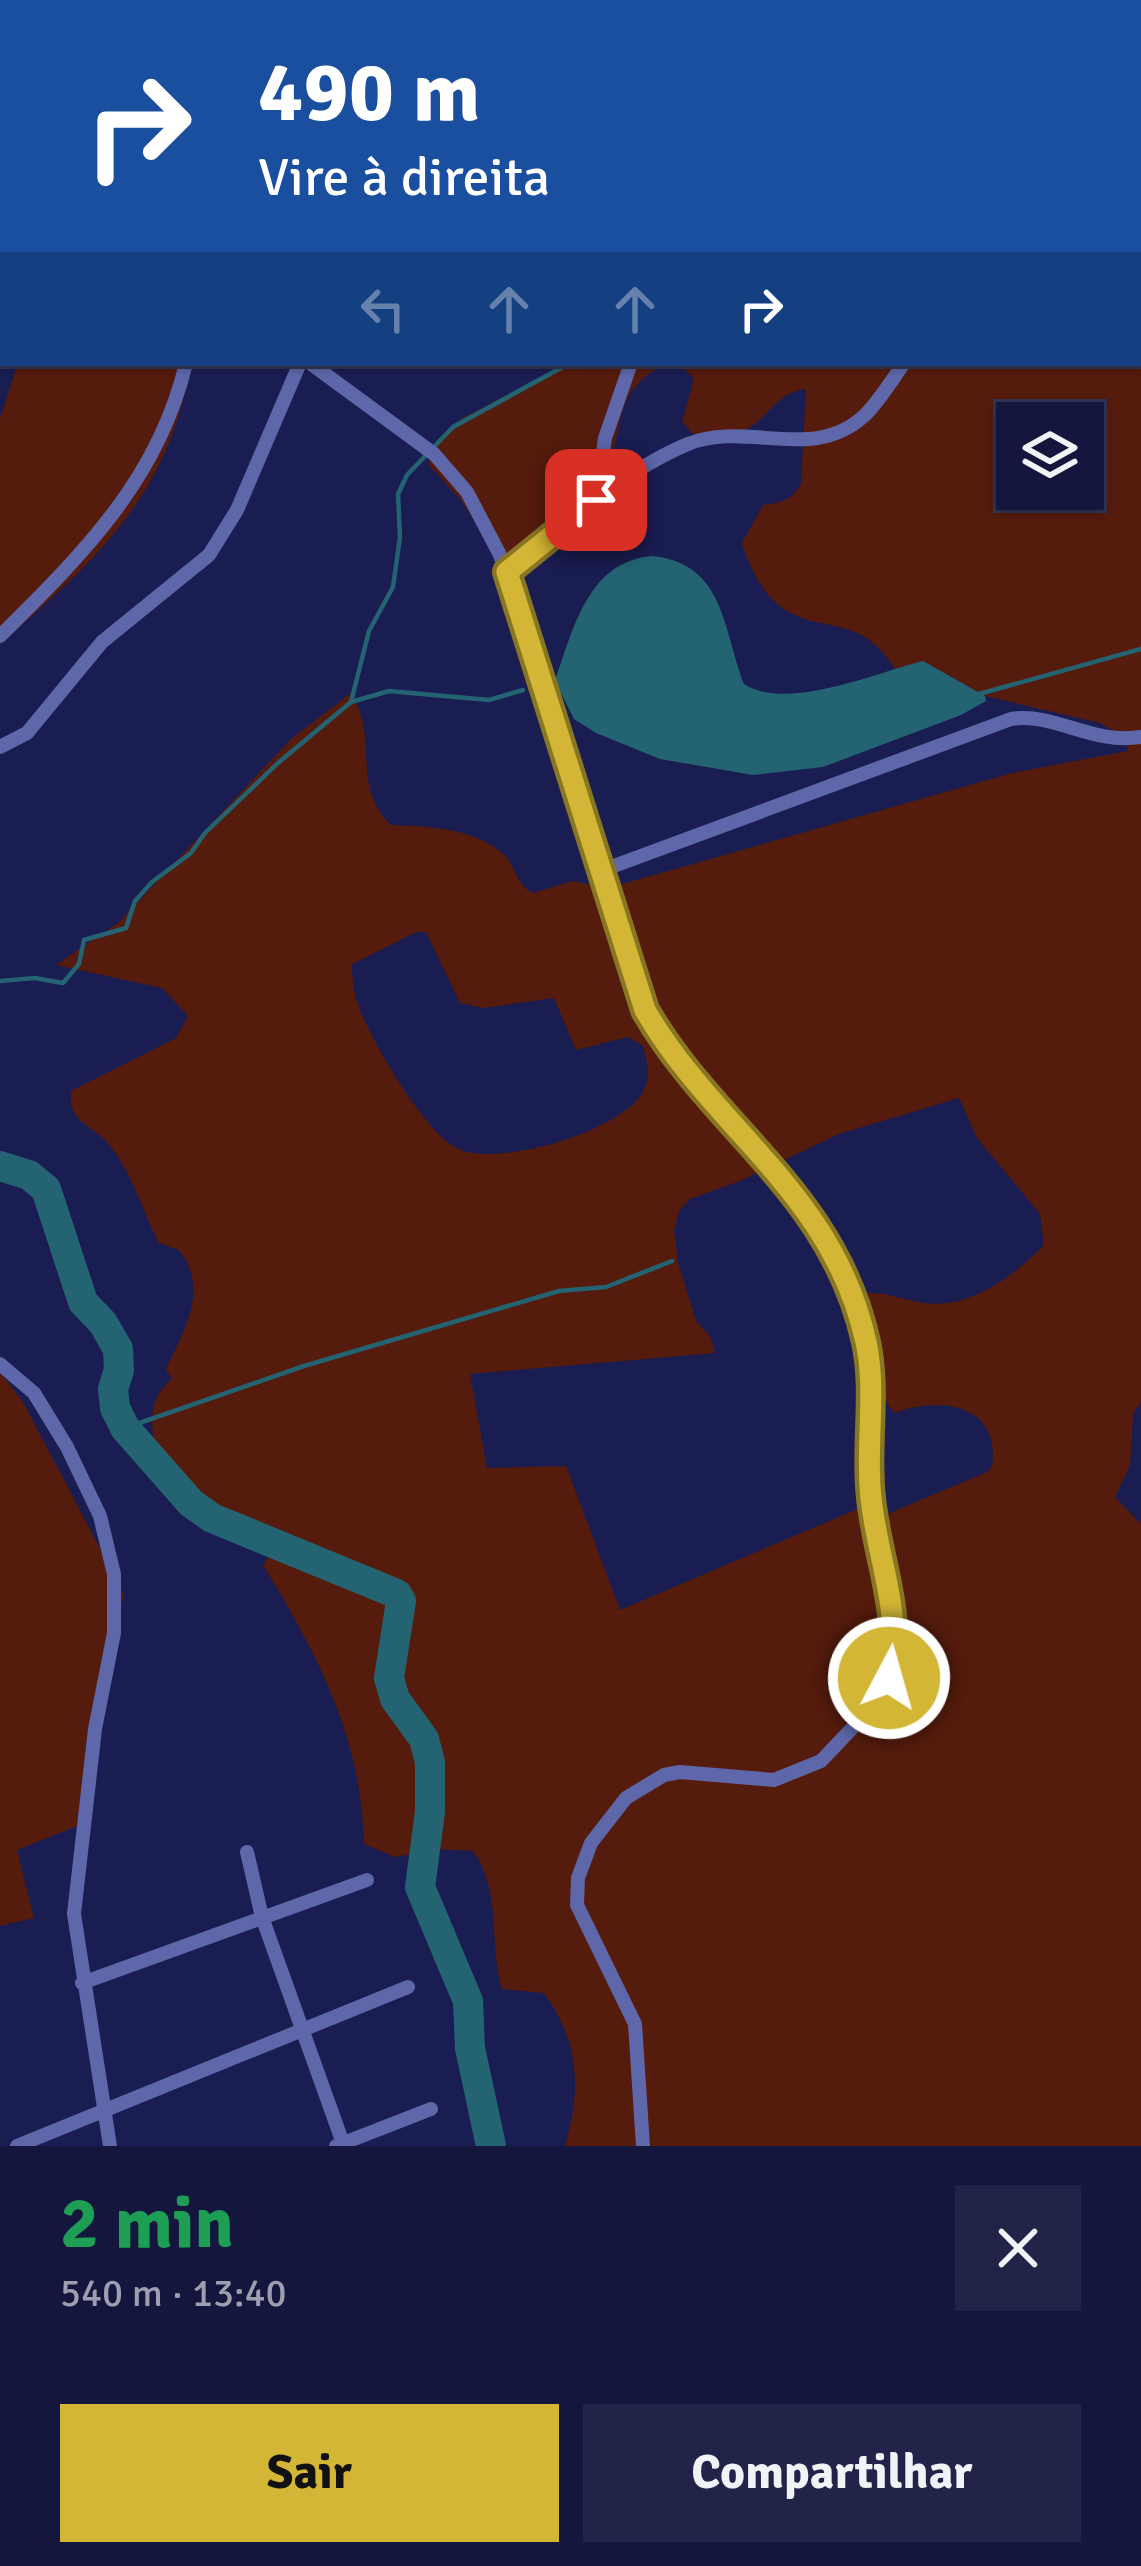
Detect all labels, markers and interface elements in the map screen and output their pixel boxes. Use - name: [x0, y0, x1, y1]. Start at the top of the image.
- text: 490 m: [258, 41, 480, 145]
- icon: right: [60, 48, 216, 204]
- text: Vire à direita: [258, 144, 550, 211]
- icon: left: [350, 276, 416, 342]
- icon: ahead: [476, 276, 542, 342]
- icon: ahead: [602, 276, 668, 342]
- icon: right: [728, 276, 794, 342]
- map controls: [996, 402, 1104, 510]
- button: layers: [996, 402, 1104, 510]
- pin: [545, 449, 647, 551]
- icon: arrive: [563, 467, 629, 533]
- position arrow: [826, 1615, 952, 1741]
- text: 2 min: [60, 2179, 234, 2268]
- button: close: [955, 2185, 1081, 2311]
- text: 540 m · 13:40: [60, 2269, 287, 2317]
- button: Sair: [60, 2404, 559, 2542]
- button: Compartilhar: [583, 2404, 1081, 2542]

